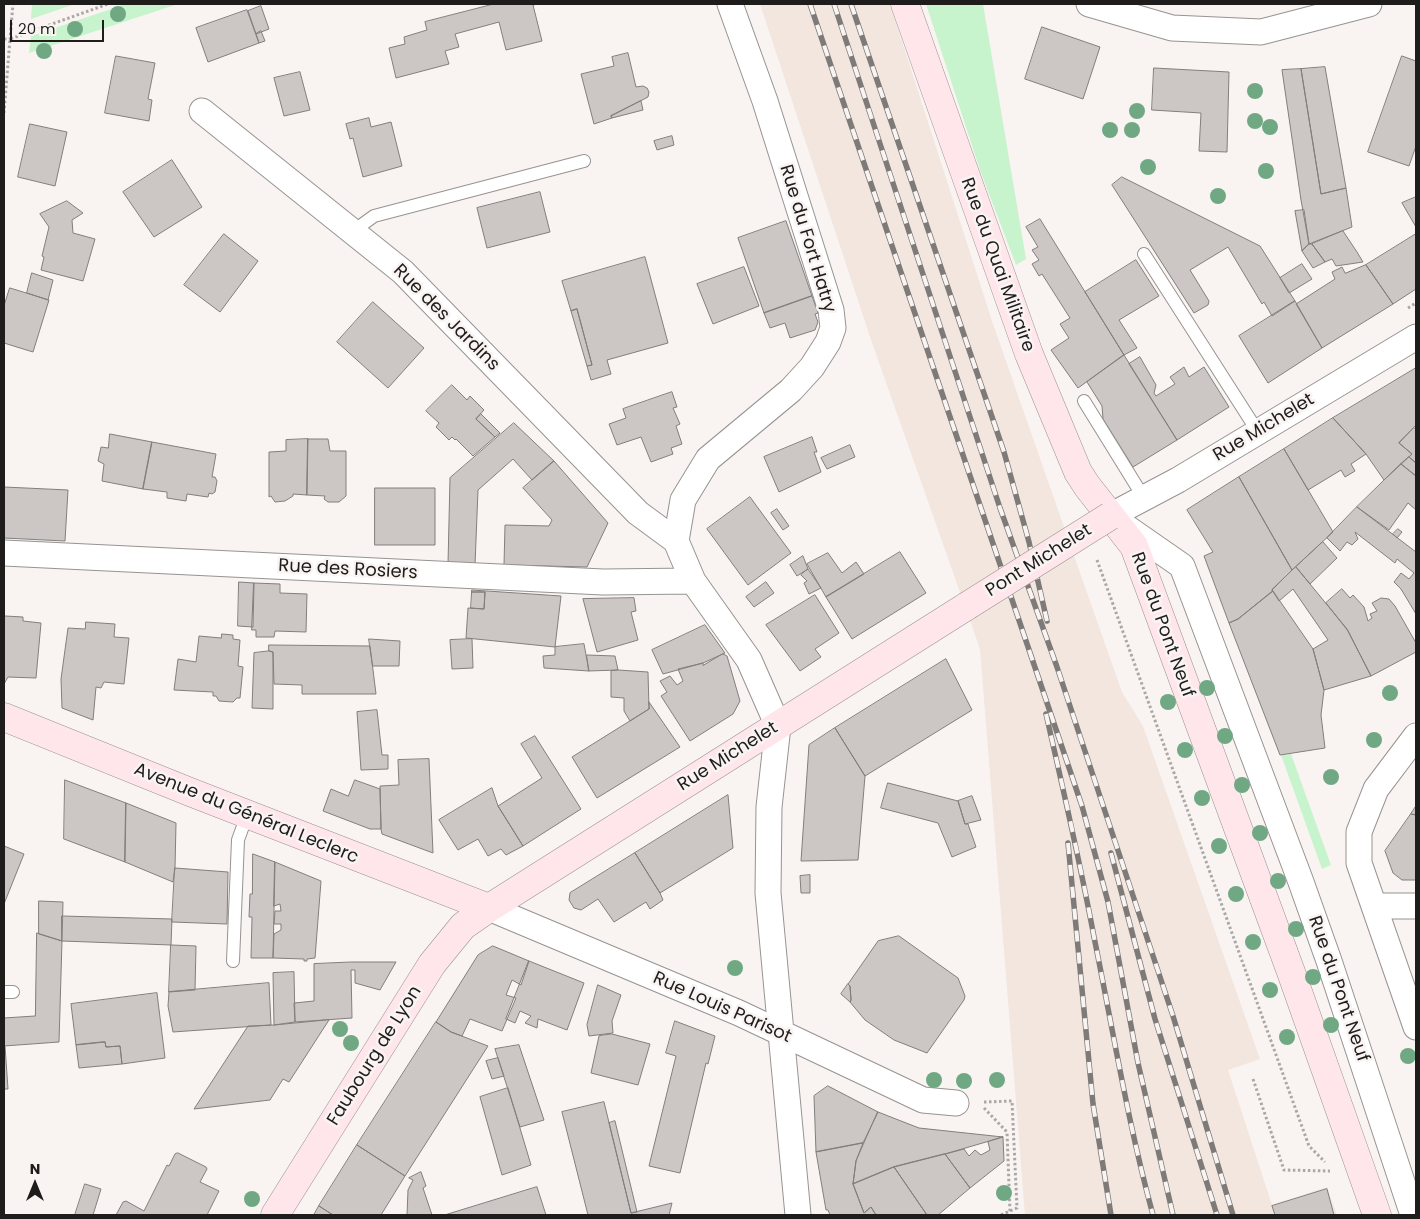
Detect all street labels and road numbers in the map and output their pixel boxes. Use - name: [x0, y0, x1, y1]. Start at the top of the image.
- street label: Rue du Fort Hatry: [774, 162, 840, 316]
- street label: Rue du Quai Militaire: [955, 175, 1039, 355]
- street label: Rue des Jardins: [388, 260, 504, 376]
- street label: Rue Michelet: [1210, 389, 1318, 467]
- street label: Pont Michelet: [982, 520, 1096, 602]
- street label: Rue du Pont Neuf: [1126, 549, 1198, 701]
- street label: Rue des Rosiers: [278, 556, 418, 584]
- street label: Rue Michelet: [674, 718, 782, 796]
- street label: Avenue du Général Leclerc: [131, 759, 361, 869]
- street label: Rue du Pont Neuf: [1303, 913, 1373, 1065]
- street label: Rue Louis Parisot: [650, 968, 794, 1048]
- street label: Faubourg de Lyon: [323, 982, 427, 1130]

